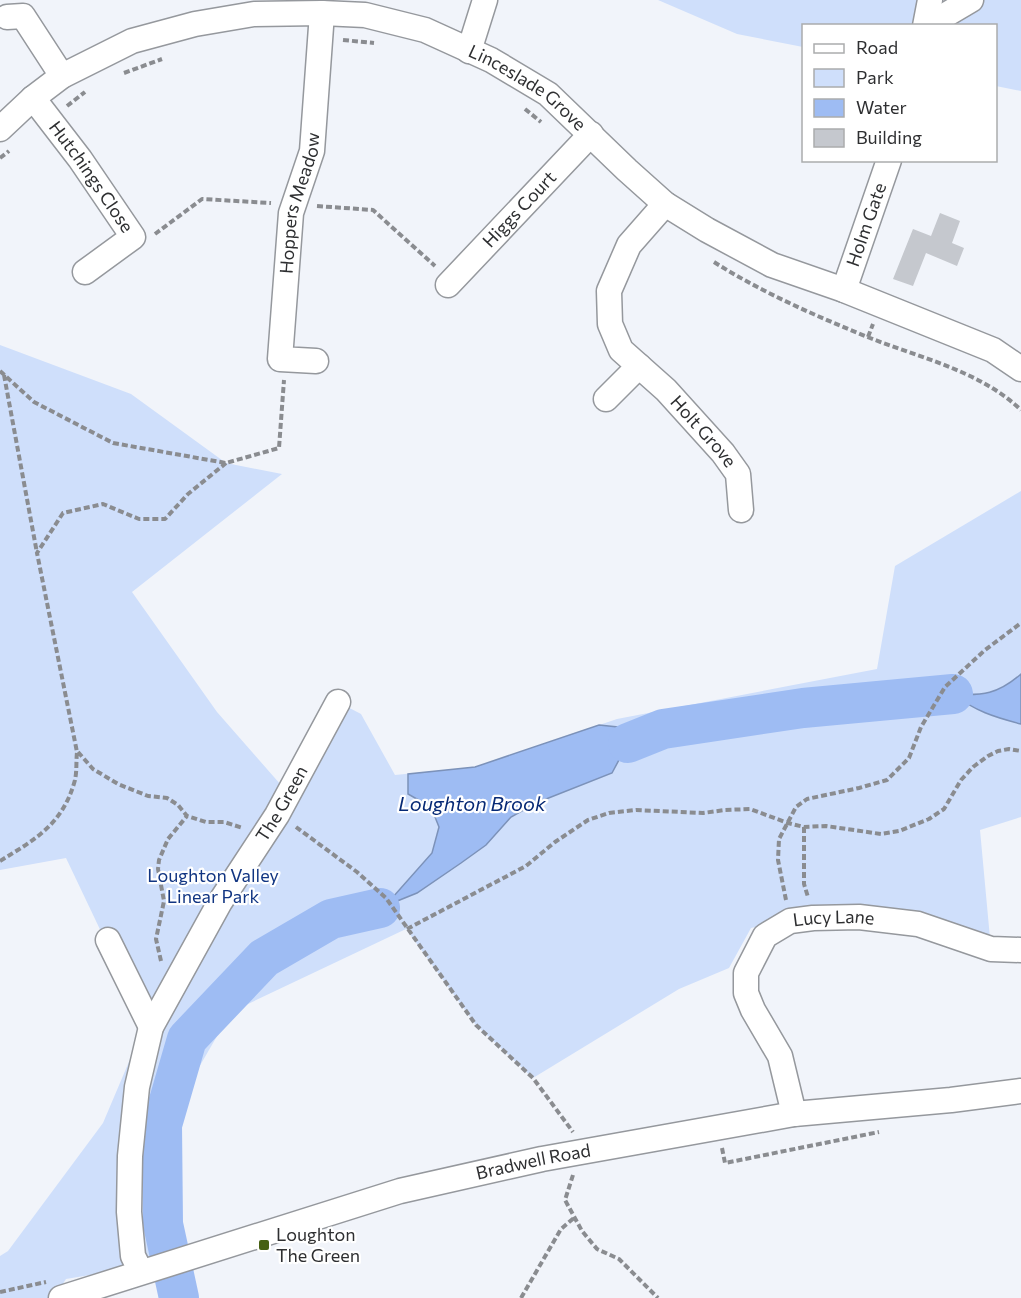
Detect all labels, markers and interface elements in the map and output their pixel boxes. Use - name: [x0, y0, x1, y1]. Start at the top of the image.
- legend: [802, 24, 997, 162]
- text: Road: [856, 36, 898, 58]
- street label: Linceslade Grove: [465, 39, 591, 135]
- text: Park: [856, 66, 894, 88]
- text: Water: [856, 96, 907, 118]
- street label: Hutchings Close: [45, 116, 139, 236]
- text: Building: [856, 126, 922, 148]
- street label: Hoppers Meadow: [274, 132, 323, 275]
- street label: Higgs Court: [477, 166, 560, 252]
- street label: Holm Gate: [841, 180, 890, 269]
- street label: Holt Grove: [666, 390, 742, 471]
- street label: The Green: [251, 762, 312, 846]
- water label: Loughton Brook: [398, 791, 547, 815]
- park label: Loughton Valley Linear Park: [147, 864, 279, 907]
- street label: Lucy Lane: [791, 905, 876, 931]
- street label: Bradwell Road: [474, 1139, 592, 1184]
- place label: Loughton The Green: [276, 1223, 360, 1266]
- marker: Loughton The Green: [257, 1238, 271, 1252]

